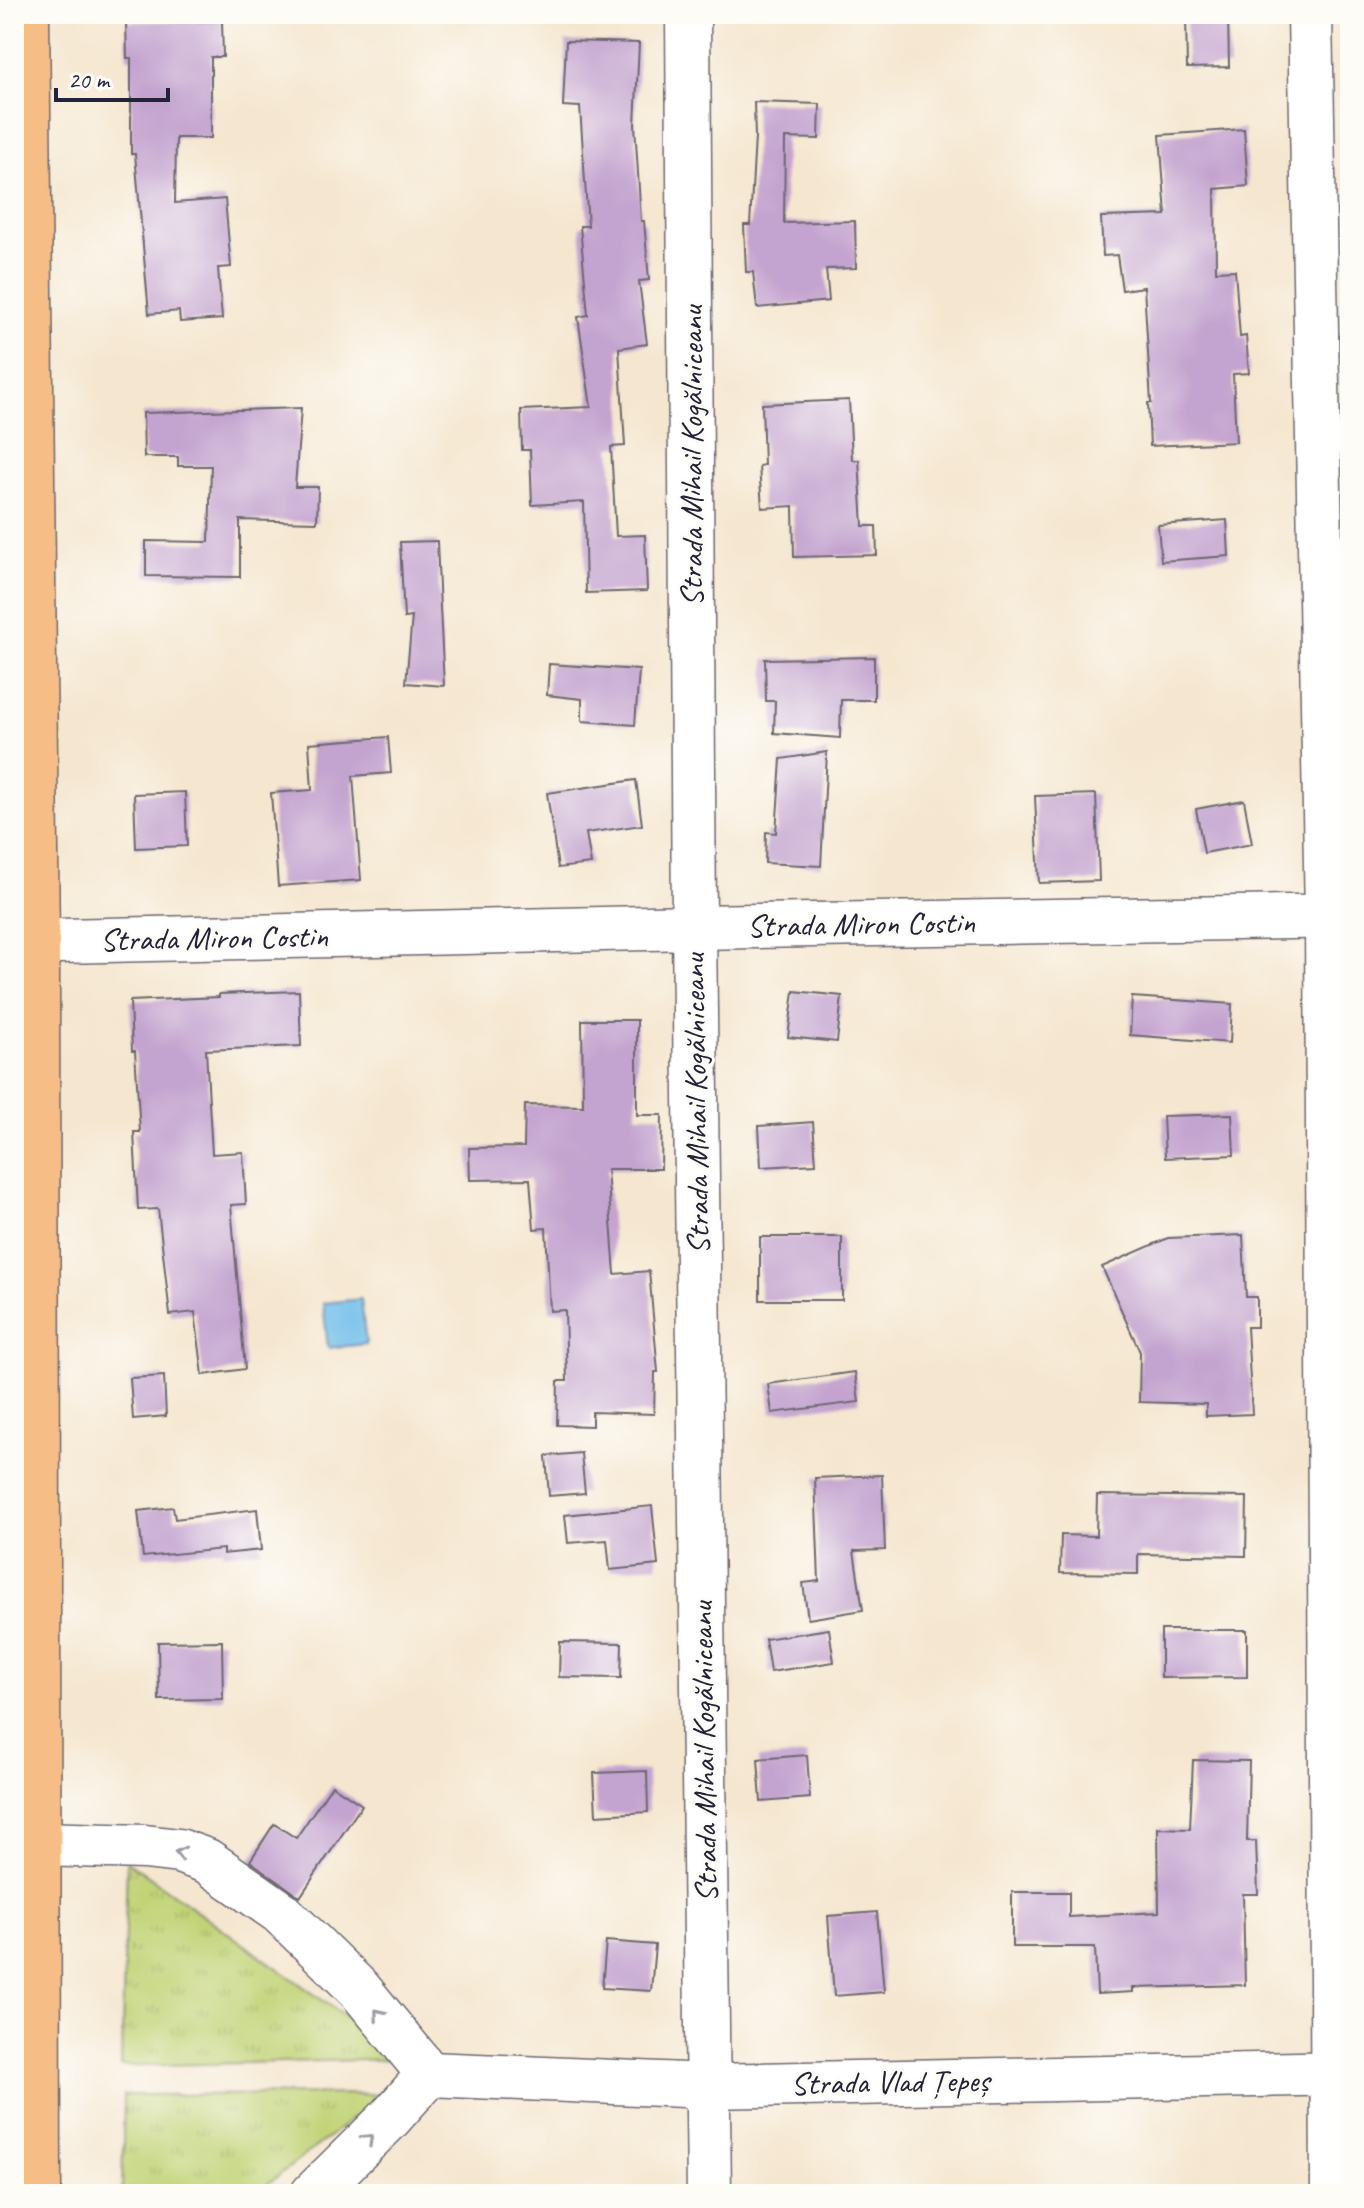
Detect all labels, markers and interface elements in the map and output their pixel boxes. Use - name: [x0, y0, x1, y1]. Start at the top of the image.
- scale bar: [56, 52, 168, 102]
- text: 20 m: [68, 65, 111, 95]
- street label: Strada Mihail Kogălniceanu: [671, 303, 712, 606]
- street label: Strada Miron Costin: [747, 902, 976, 946]
- street label: Strada Miron Costin: [100, 916, 329, 960]
- street label: Strada Mihail Kogălniceanu: [673, 951, 719, 1255]
- street label: Strada Mihail Kogălniceanu: [681, 1599, 727, 1903]
- one-way arrow: [174, 1845, 187, 1862]
- one-way arrow: [375, 2008, 389, 2023]
- street label: Strada Vlad Țepeș: [790, 2060, 993, 2104]
- one-way arrow: [359, 2134, 373, 2149]

